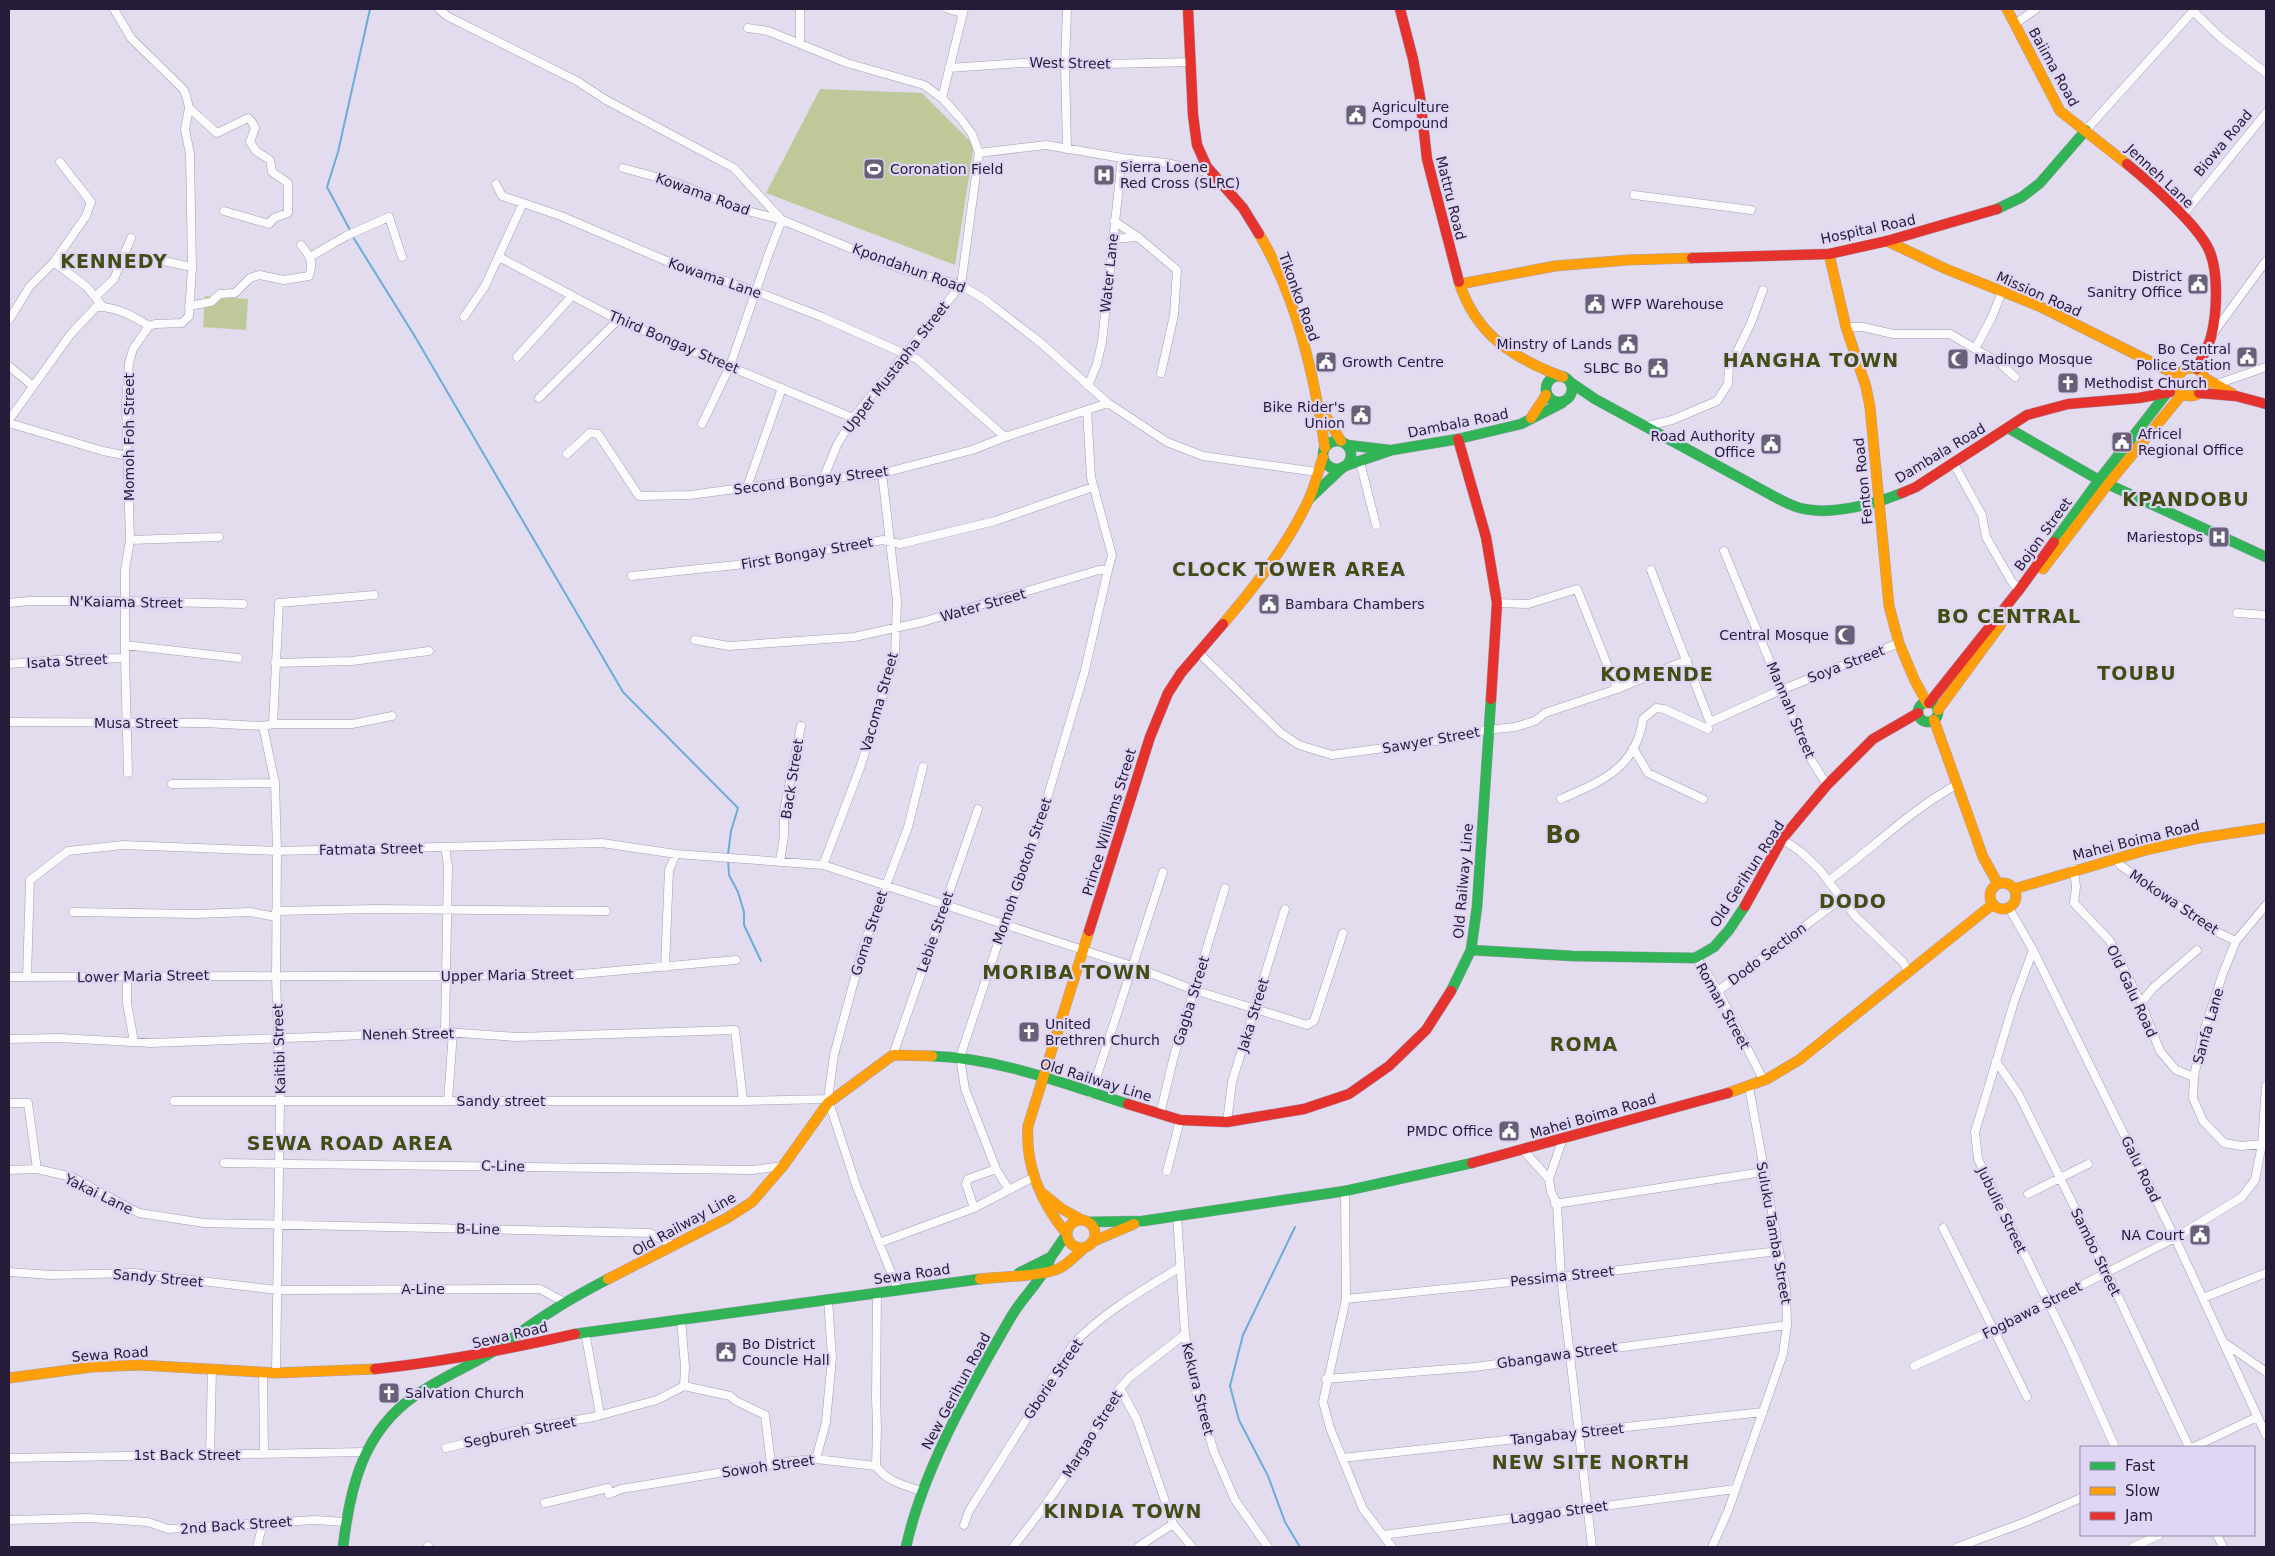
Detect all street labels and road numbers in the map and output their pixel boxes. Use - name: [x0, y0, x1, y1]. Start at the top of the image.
- street label: Baiima Road: [2026, 25, 2082, 109]
- street label: West Street: [1029, 54, 1111, 72]
- street label: Biowa Road: [2191, 107, 2255, 179]
- street label: Jenneh Lane: [2122, 140, 2197, 211]
- street label: Mattru Road: [1433, 154, 1469, 242]
- street label: Kowama Road: [654, 170, 752, 218]
- street label: Hospital Road: [1819, 211, 1917, 247]
- street label: Water Lane: [1097, 233, 1121, 313]
- street label: Kpondahun Road: [850, 240, 968, 296]
- street label: Tikonko Road: [1275, 250, 1322, 343]
- street label: Kowama Lane: [666, 255, 764, 301]
- street label: Mission Road: [1994, 268, 2084, 320]
- street label: Upper Mustapha Street: [840, 298, 953, 436]
- street label: Third Bongay Street: [606, 307, 742, 377]
- street label: Momoh Foh Street: [121, 372, 137, 501]
- street label: Dambala Road: [1406, 405, 1510, 441]
- street label: Dambala Road: [1892, 420, 1988, 486]
- street label: Fenton Road: [1850, 437, 1876, 525]
- street label: Second Bongay Street: [733, 463, 890, 497]
- street label: Bojon Street: [2011, 494, 2075, 574]
- street label: First Bongay Street: [740, 533, 875, 572]
- street label: Water Street: [938, 585, 1028, 625]
- street label: N'Kaiama Street: [69, 593, 183, 611]
- street label: Soya Street: [1805, 642, 1887, 686]
- street label: Vacoma Street: [857, 650, 901, 753]
- street label: Isata Street: [26, 651, 108, 671]
- street label: Mannah Street: [1764, 660, 1819, 761]
- street label: Musa Street: [94, 715, 178, 731]
- street label: Sawyer Street: [1381, 723, 1481, 756]
- street label: Back Street: [778, 737, 806, 820]
- street label: Prince Williams Street: [1079, 746, 1139, 898]
- street label: Momoh Gbotoh Street: [989, 795, 1055, 947]
- street label: Mahei Boima Road: [2071, 816, 2201, 864]
- street label: Old Gerihun Road: [1707, 818, 1787, 930]
- street label: Old Railway Line: [1450, 823, 1476, 939]
- street label: Fatmata Street: [319, 840, 424, 858]
- street label: Mokowa Street: [2126, 866, 2222, 938]
- street label: Goma Street: [848, 888, 890, 978]
- street label: Lebie Street: [914, 889, 956, 975]
- street label: Dodo Section: [1725, 920, 1809, 988]
- street label: Old Galu Road: [2104, 942, 2160, 1040]
- street label: Gagba Street: [1170, 954, 1212, 1048]
- street label: Roman Street: [1693, 960, 1753, 1052]
- street label: Upper Maria Street: [441, 966, 574, 984]
- street label: Lower Maria Street: [77, 967, 210, 985]
- street label: Jaka Street: [1234, 976, 1272, 1055]
- street label: Sanfa Lane: [2190, 986, 2226, 1066]
- street label: Kaitibi Street: [269, 1003, 289, 1095]
- street label: Neneh Street: [362, 1025, 455, 1043]
- street label: Old Railway Line: [1038, 1055, 1154, 1105]
- street label: Mahei Boima Road: [1528, 1090, 1658, 1142]
- street label: Sandy street: [457, 1093, 546, 1109]
- street label: Galu Road: [2118, 1133, 2164, 1205]
- street label: C-Line: [481, 1158, 525, 1174]
- street label: Suluku Tamba Street: [1754, 1160, 1795, 1306]
- street label: Jubulie Street: [1974, 1163, 2030, 1256]
- street label: Yakai Lane: [61, 1170, 136, 1217]
- street label: Old Railway Line: [629, 1189, 739, 1259]
- street label: Sambo Street: [2068, 1206, 2124, 1299]
- street label: B-Line: [456, 1221, 500, 1237]
- street label: Sewa Road: [873, 1261, 951, 1287]
- street label: Pessima Street: [1509, 1263, 1615, 1289]
- street label: Sandy Street: [112, 1266, 204, 1290]
- street label: Fogbawa Street: [1980, 1278, 2085, 1342]
- street label: A-Line: [401, 1281, 445, 1297]
- street label: Sewa Road: [471, 1319, 549, 1351]
- street label: New Gerihun Road: [918, 1330, 994, 1452]
- street label: Gborie Street: [1020, 1335, 1086, 1422]
- street label: Gbangawa Street: [1496, 1339, 1619, 1371]
- street label: Kekura Street: [1179, 1341, 1217, 1438]
- street label: Sewa Road: [71, 1343, 149, 1365]
- street label: Margao Street: [1059, 1387, 1125, 1480]
- street label: Segbureh Street: [462, 1413, 578, 1451]
- street label: Tangabay Street: [1509, 1420, 1625, 1448]
- street label: 1st Back Street: [133, 1447, 241, 1463]
- street label: Sowoh Street: [721, 1452, 816, 1480]
- street label: Laggao Street: [1509, 1497, 1609, 1527]
- street label: 2nd Back Street: [180, 1513, 293, 1537]

